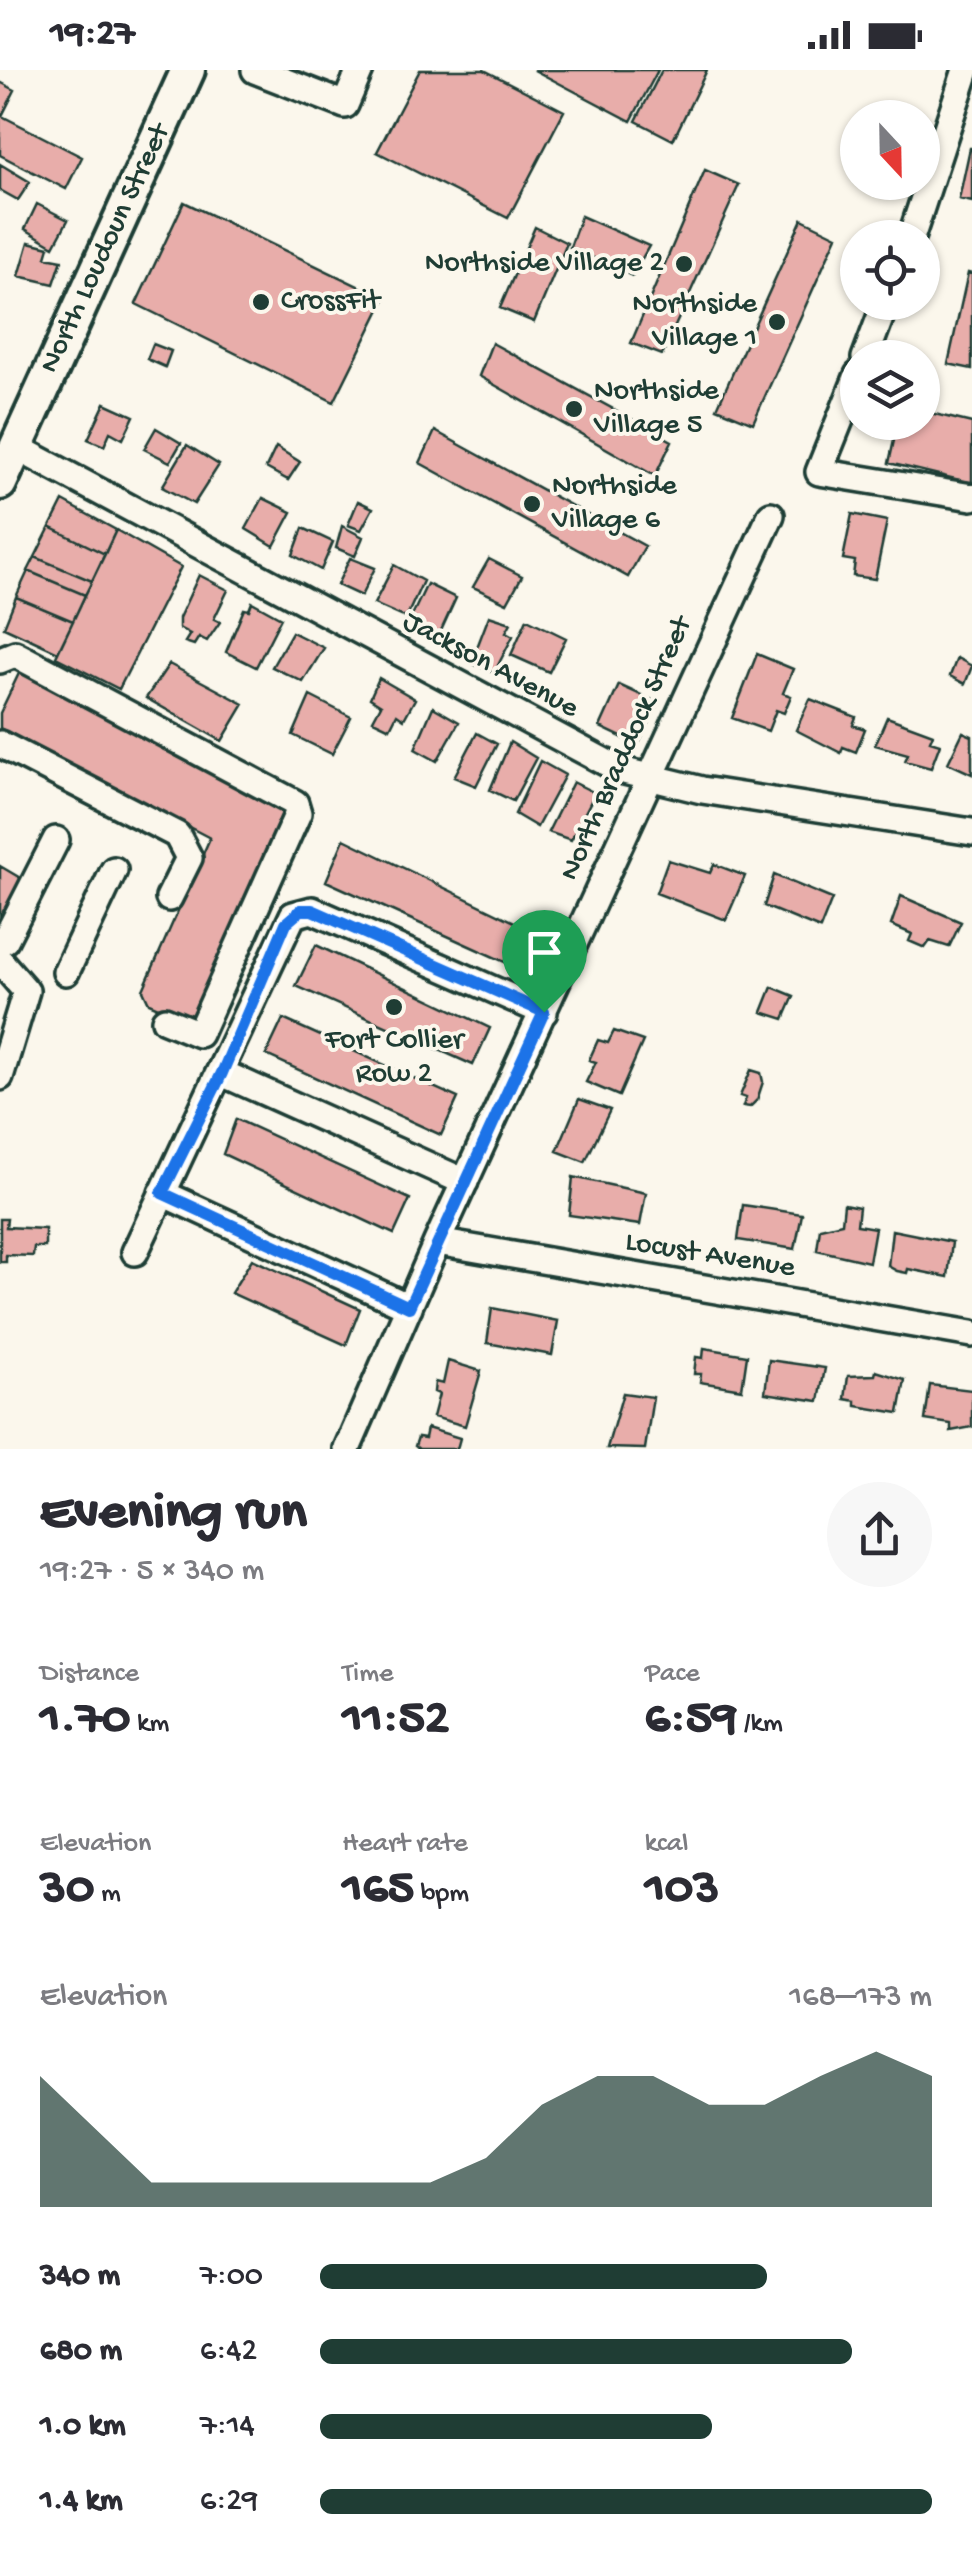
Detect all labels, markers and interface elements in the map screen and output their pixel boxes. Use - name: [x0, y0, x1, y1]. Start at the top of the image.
- text: 19:27: [50, 13, 135, 57]
- north arrow: [840, 100, 940, 200]
- map controls: [840, 100, 940, 440]
- street label: North Loudoun Street: [33, 117, 180, 379]
- button: locate: [840, 220, 940, 320]
- place label: Northside Village 2: [425, 247, 664, 282]
- marker: Northside Village 2: [673, 253, 695, 275]
- place label: CrossFit: [281, 285, 382, 320]
- place label: Northside Village 1: [632, 288, 758, 357]
- marker: CrossFit: [250, 291, 272, 313]
- marker: Northside Village 1: [766, 311, 788, 333]
- button: layers: [840, 340, 940, 440]
- place label: Northside Village 5: [593, 375, 719, 444]
- marker: Northside Village 5: [563, 398, 585, 420]
- place label: Northside Village 6: [551, 470, 677, 539]
- marker: Northside Village 6: [521, 493, 543, 515]
- street label: Jackson Avenue: [396, 605, 584, 727]
- street label: North Braddock Street: [553, 609, 702, 886]
- pin: [502, 910, 587, 1013]
- icon: arrive: [517, 925, 572, 980]
- marker: Fort Collier Row 2: [383, 996, 405, 1018]
- place label: Fort Collier Row 2: [324, 1024, 466, 1093]
- street label: Locust Avenue: [623, 1225, 798, 1287]
- button: share: [827, 1482, 932, 1587]
- text: Evening run: [40, 1483, 307, 1547]
- text: 19:27 · 5 × 340 m: [40, 1553, 264, 1591]
- text: Distance: [40, 1658, 139, 1691]
- text: Time: [342, 1658, 394, 1691]
- text: Pace: [645, 1658, 700, 1691]
- text: 1.70: [40, 1691, 130, 1750]
- text: 11:52: [342, 1691, 449, 1750]
- text: 6:59: [645, 1691, 737, 1750]
- text: km: [130, 1708, 169, 1741]
- text: /km: [737, 1708, 783, 1741]
- text: Elevation: [40, 1828, 151, 1861]
- text: Heart rate: [342, 1828, 468, 1861]
- text: kcal: [645, 1828, 688, 1861]
- text: 30: [40, 1861, 94, 1920]
- text: 165: [342, 1861, 414, 1920]
- text: 103: [645, 1861, 719, 1920]
- text: m: [94, 1878, 121, 1911]
- text: bpm: [414, 1878, 469, 1911]
- text: Elevation: [40, 1979, 167, 2017]
- text: 168–173 m: [789, 1979, 932, 2017]
- text: 340 m: [40, 2258, 120, 2296]
- text: 7:00: [200, 2258, 263, 2296]
- text: 680 m: [40, 2333, 122, 2371]
- text: 6:42: [200, 2333, 257, 2371]
- text: 1.0 km: [40, 2408, 126, 2446]
- text: 7:14: [200, 2408, 255, 2446]
- text: 1.4 km: [40, 2483, 123, 2521]
- text: 6:29: [200, 2483, 258, 2521]

